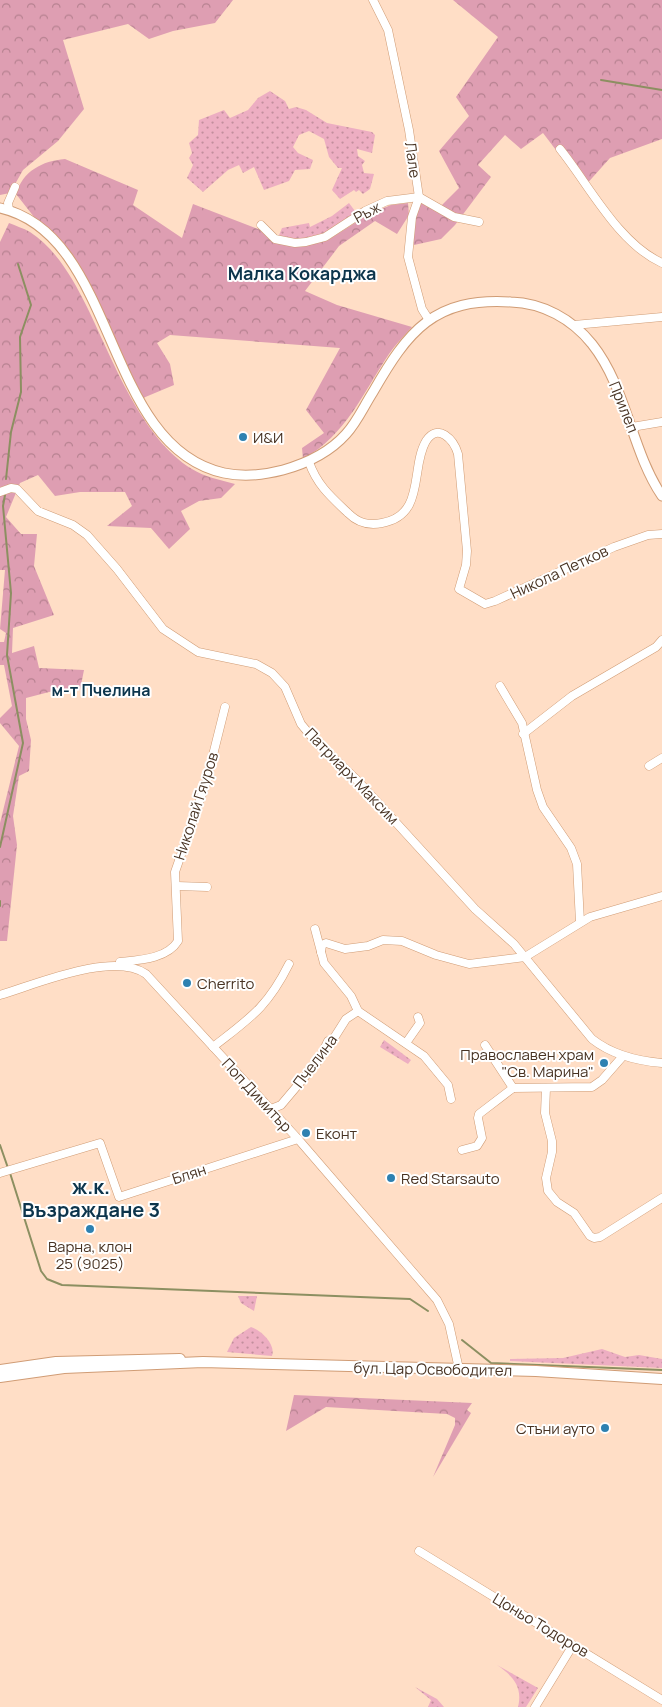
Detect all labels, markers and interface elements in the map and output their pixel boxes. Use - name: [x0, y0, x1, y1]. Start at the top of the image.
- street label: Лале: [400, 141, 426, 180]
- street label: Ръж: [350, 196, 385, 228]
- district label: Малка Кокарджа: [228, 261, 376, 285]
- street label: Прилеп: [604, 378, 644, 436]
- place label: И&И: [253, 427, 283, 448]
- marker: И&И: [237, 431, 249, 443]
- street label: Никола Петков: [507, 540, 611, 604]
- district label: м-т Пчелина: [51, 679, 151, 701]
- street label: Патриарх Максим: [300, 723, 404, 829]
- street label: Николай Гяуров: [169, 749, 223, 863]
- place label: Cherrito: [197, 973, 254, 994]
- marker: Cherrito: [181, 977, 193, 989]
- street label: Пчелина: [288, 1030, 342, 1092]
- place label: Православен храм "Св. Марина": [460, 1044, 594, 1082]
- street label: Поп Димитър: [217, 1053, 297, 1137]
- marker: Православен храм "Св. Марина": [598, 1057, 610, 1069]
- place label: Еконт: [316, 1123, 358, 1144]
- marker: Еконт: [300, 1127, 312, 1139]
- street label: Блян: [169, 1159, 209, 1189]
- place label: Red Starsauto: [401, 1168, 500, 1189]
- marker: Red Starsauto: [385, 1172, 397, 1184]
- district label: ж.к. Възраждане 3: [22, 1173, 160, 1223]
- marker: Варна, клон 25 (9025): [84, 1223, 96, 1235]
- place label: Варна, клон 25 (9025): [48, 1236, 132, 1274]
- street label: бул. Цар Освободител: [354, 1357, 512, 1381]
- place label: Стъни ауто: [516, 1418, 595, 1439]
- marker: Стъни ауто: [599, 1422, 611, 1434]
- street label: Цоньо Тодоров: [489, 1588, 593, 1662]

